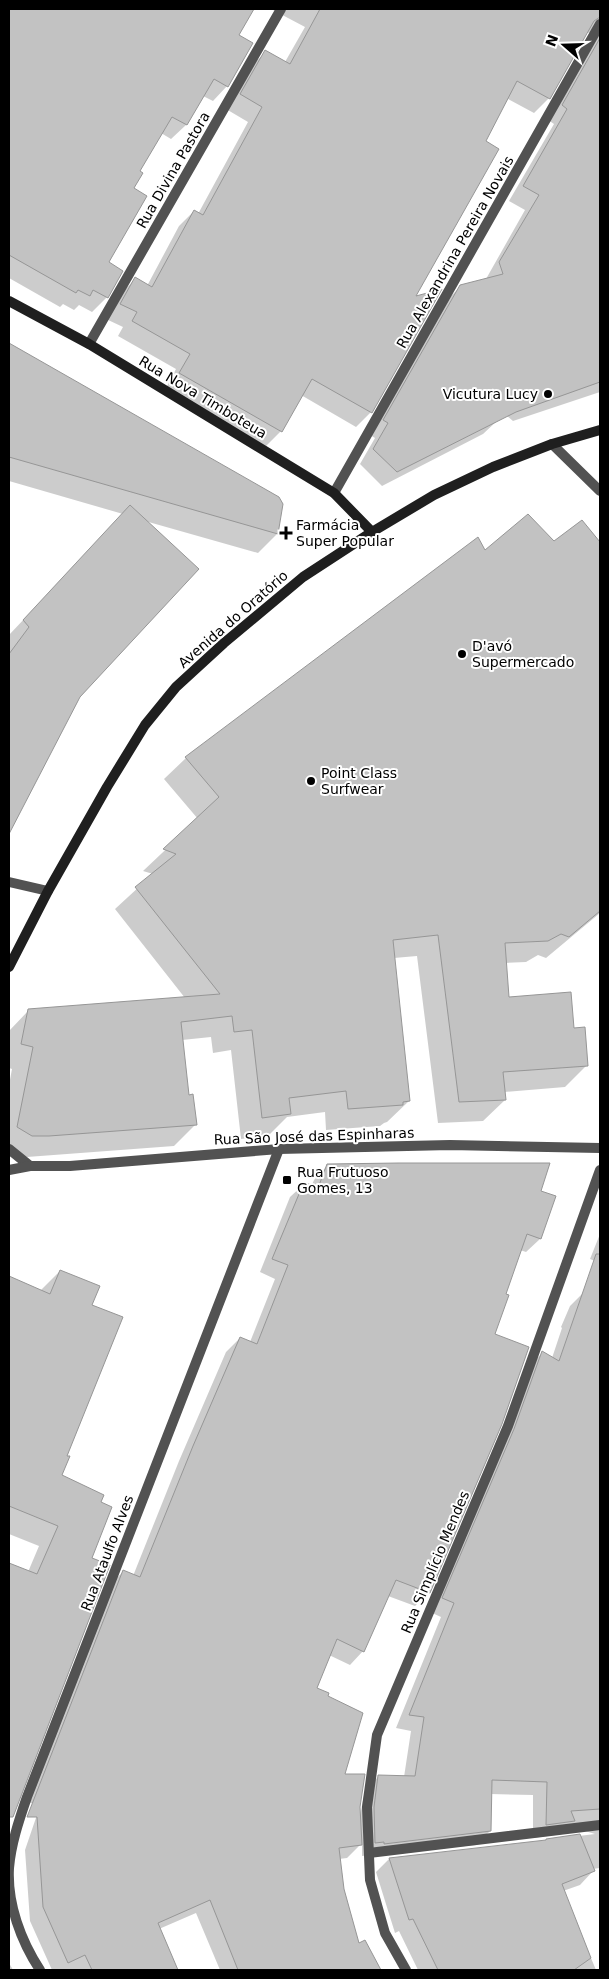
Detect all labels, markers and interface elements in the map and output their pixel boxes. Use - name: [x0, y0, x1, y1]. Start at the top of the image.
- north arrow: [539, 20, 589, 70]
- text: N: [542, 32, 561, 49]
- street label: Rua Divina Pastora: [133, 109, 213, 231]
- street label: Rua Alexandrina Pereira Novais: [393, 153, 517, 351]
- street label: Rua Nova Timboteua: [136, 353, 270, 441]
- place label: Vicutura Lucy: [443, 386, 538, 402]
- marker: Vicutura Lucy: [542, 388, 554, 400]
- place label: Farmácia Super Popular: [296, 517, 394, 549]
- marker: Farmácia Super Popular: [280, 527, 292, 539]
- street label: Avenida do Oratório: [175, 567, 291, 671]
- place label: D'avó Supermercado: [472, 638, 574, 670]
- marker: D'avó Supermercado: [456, 648, 468, 660]
- place label: Point Class Surfwear: [321, 765, 397, 797]
- marker: Point Class Surfwear: [305, 775, 317, 787]
- street label: Rua São José das Espinharas: [213, 1125, 415, 1147]
- place label: Rua Frutuoso Gomes, 13: [297, 1164, 388, 1196]
- marker: Rua Frutuoso Gomes, 13: [281, 1174, 293, 1186]
- street label: Rua Simplício Mendes: [398, 1488, 472, 1636]
- street label: Rua Ataulfo Alves: [78, 1493, 136, 1613]

